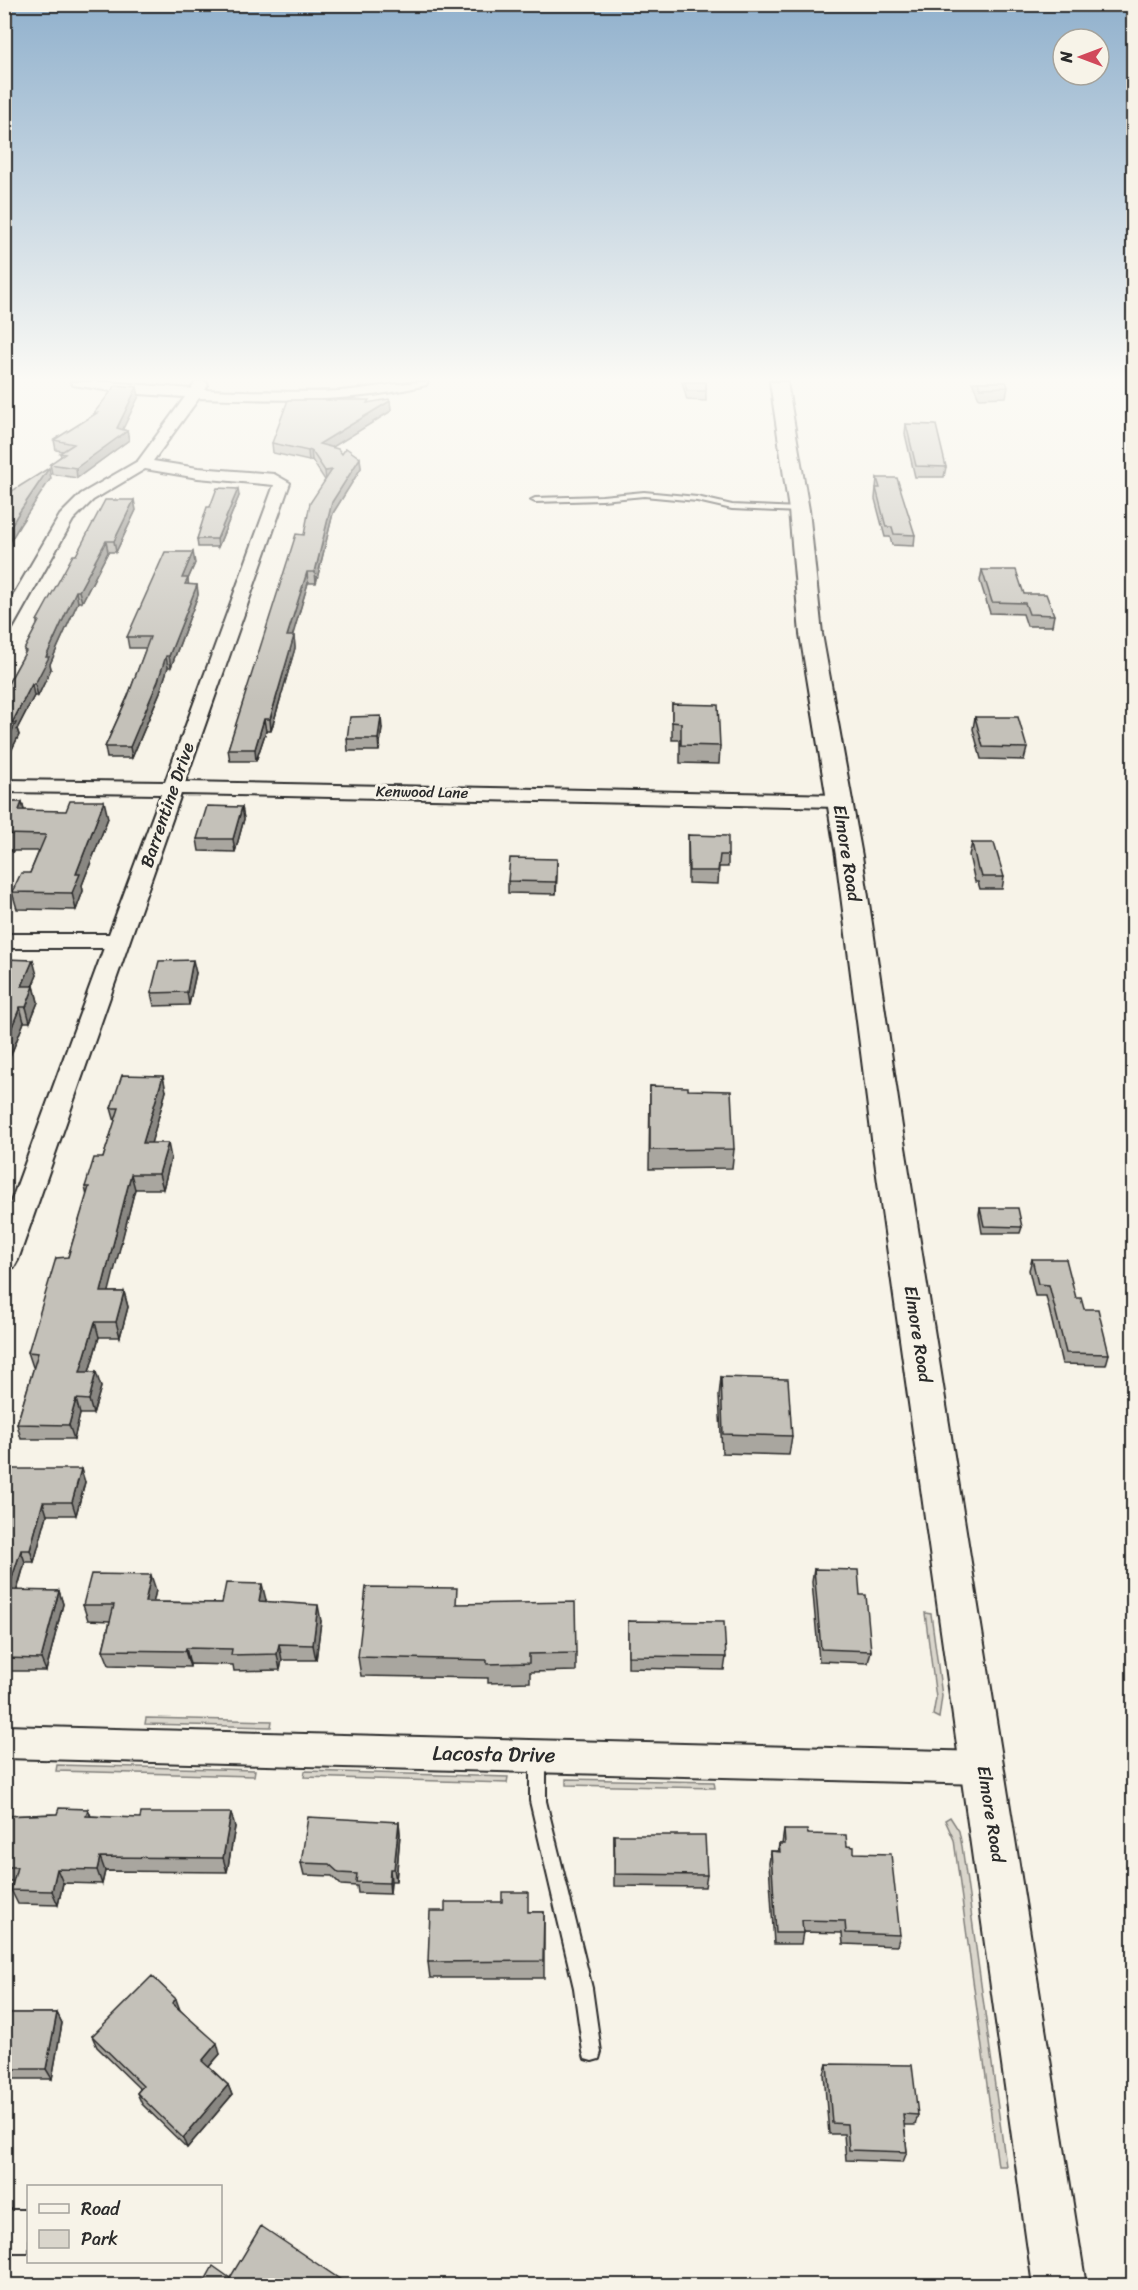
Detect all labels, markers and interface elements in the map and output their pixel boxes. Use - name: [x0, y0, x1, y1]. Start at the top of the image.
- north arrow: [1051, 27, 1111, 87]
- text: N: [1052, 51, 1081, 64]
- street label: Barrentine Drive: [131, 738, 204, 872]
- street label: Kenwood Lane: [376, 778, 469, 806]
- street label: Elmore Road: [824, 802, 871, 905]
- street label: Elmore Road: [895, 1283, 942, 1386]
- street label: Lacosta Drive: [432, 1734, 556, 1774]
- street label: Elmore Road: [968, 1763, 1015, 1866]
- legend: [27, 2185, 222, 2263]
- text: Road: [81, 2193, 121, 2225]
- text: Park: [81, 2223, 118, 2255]

